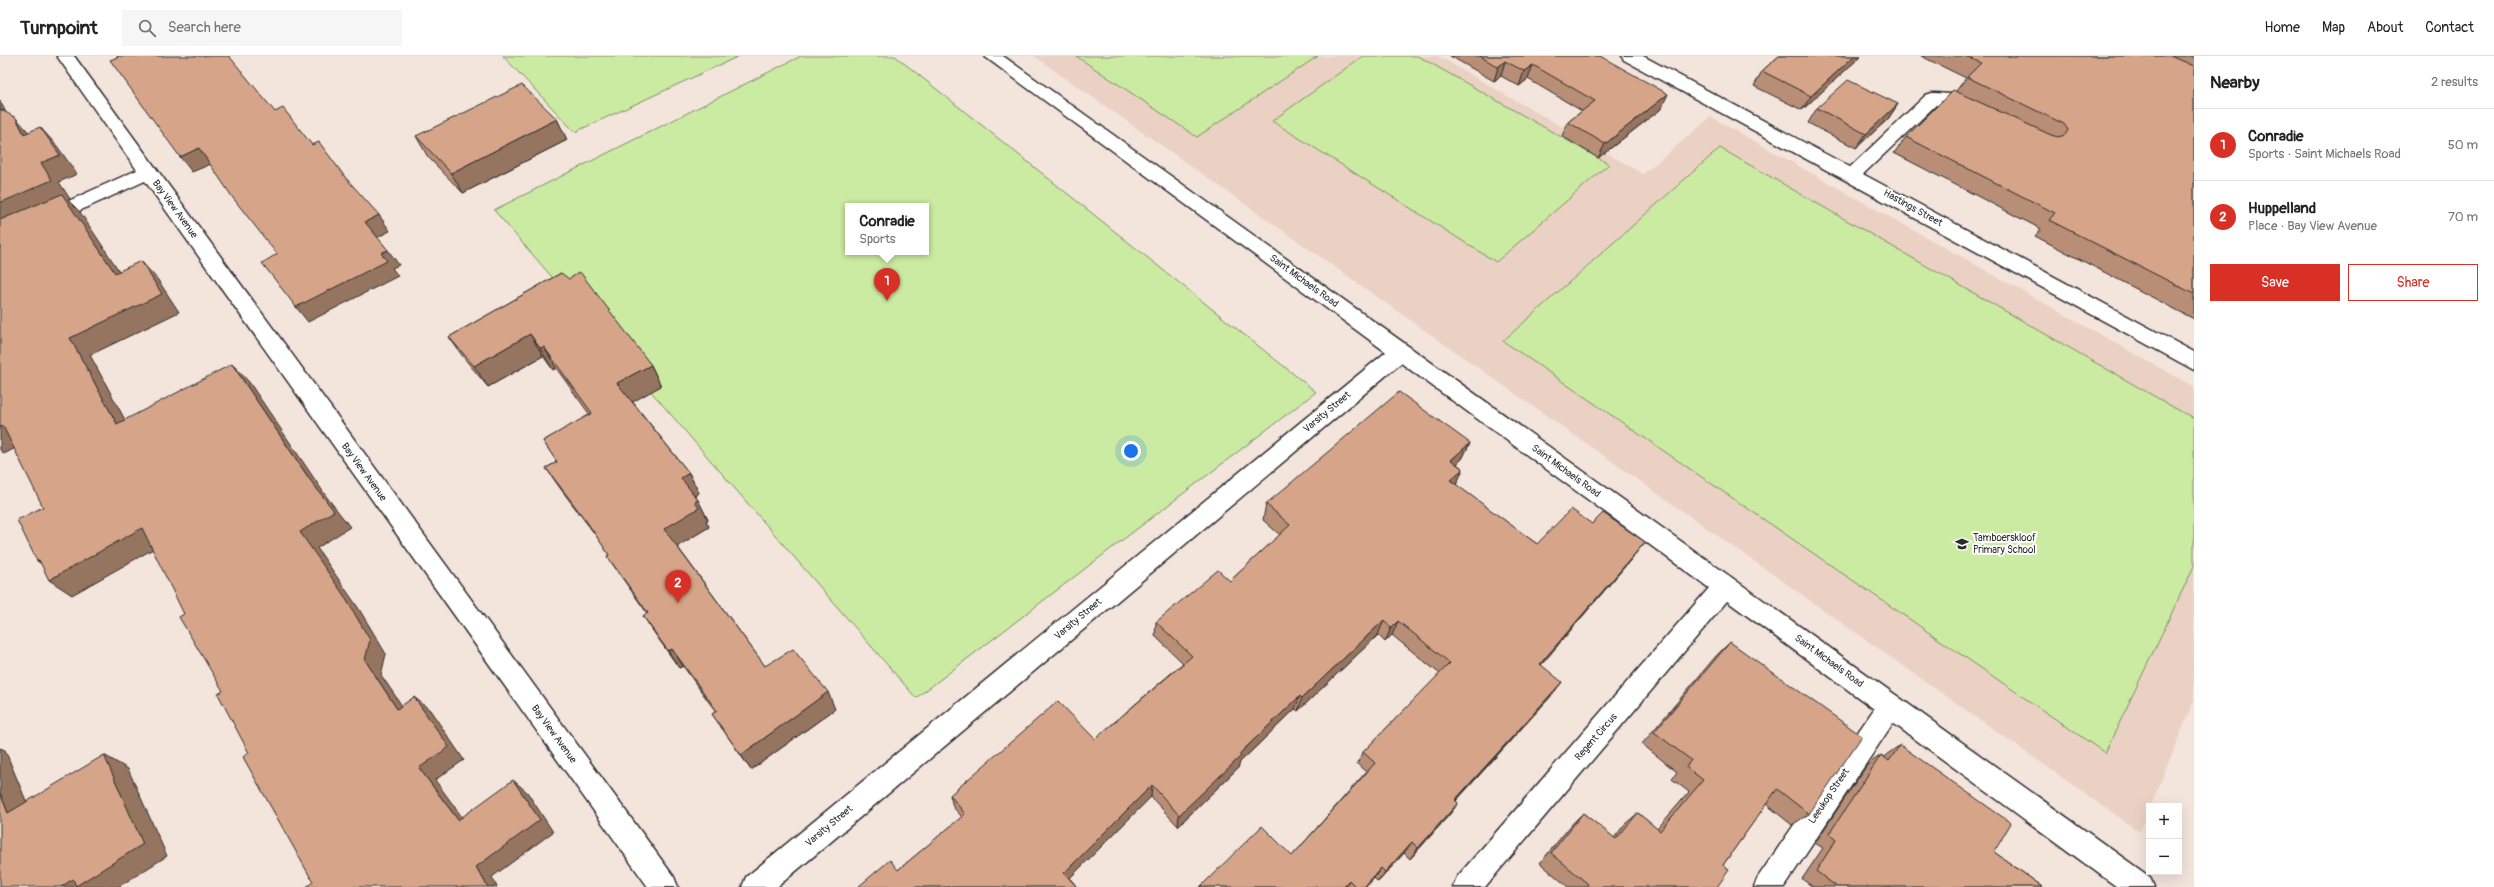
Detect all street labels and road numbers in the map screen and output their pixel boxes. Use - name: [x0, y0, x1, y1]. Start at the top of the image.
- street label: Bay View Avenue: [150, 178, 200, 241]
- street label: Hastings Street: [1881, 187, 1945, 230]
- street label: Saint Michaels Road: [1267, 252, 1341, 310]
- street label: Varsity Street: [1301, 388, 1354, 435]
- street label: Bay View Avenue: [339, 441, 389, 504]
- street label: Saint Michaels Road: [1529, 442, 1603, 500]
- street label: Varsity Street: [1052, 595, 1105, 642]
- street label: Saint Michaels Road: [1792, 632, 1866, 690]
- street label: Bay View Avenue: [529, 703, 579, 766]
- street label: Regent Circus: [1572, 711, 1620, 763]
- street label: Leeukop Street: [1806, 765, 1852, 826]
- street label: Varsity Street: [803, 802, 856, 849]

